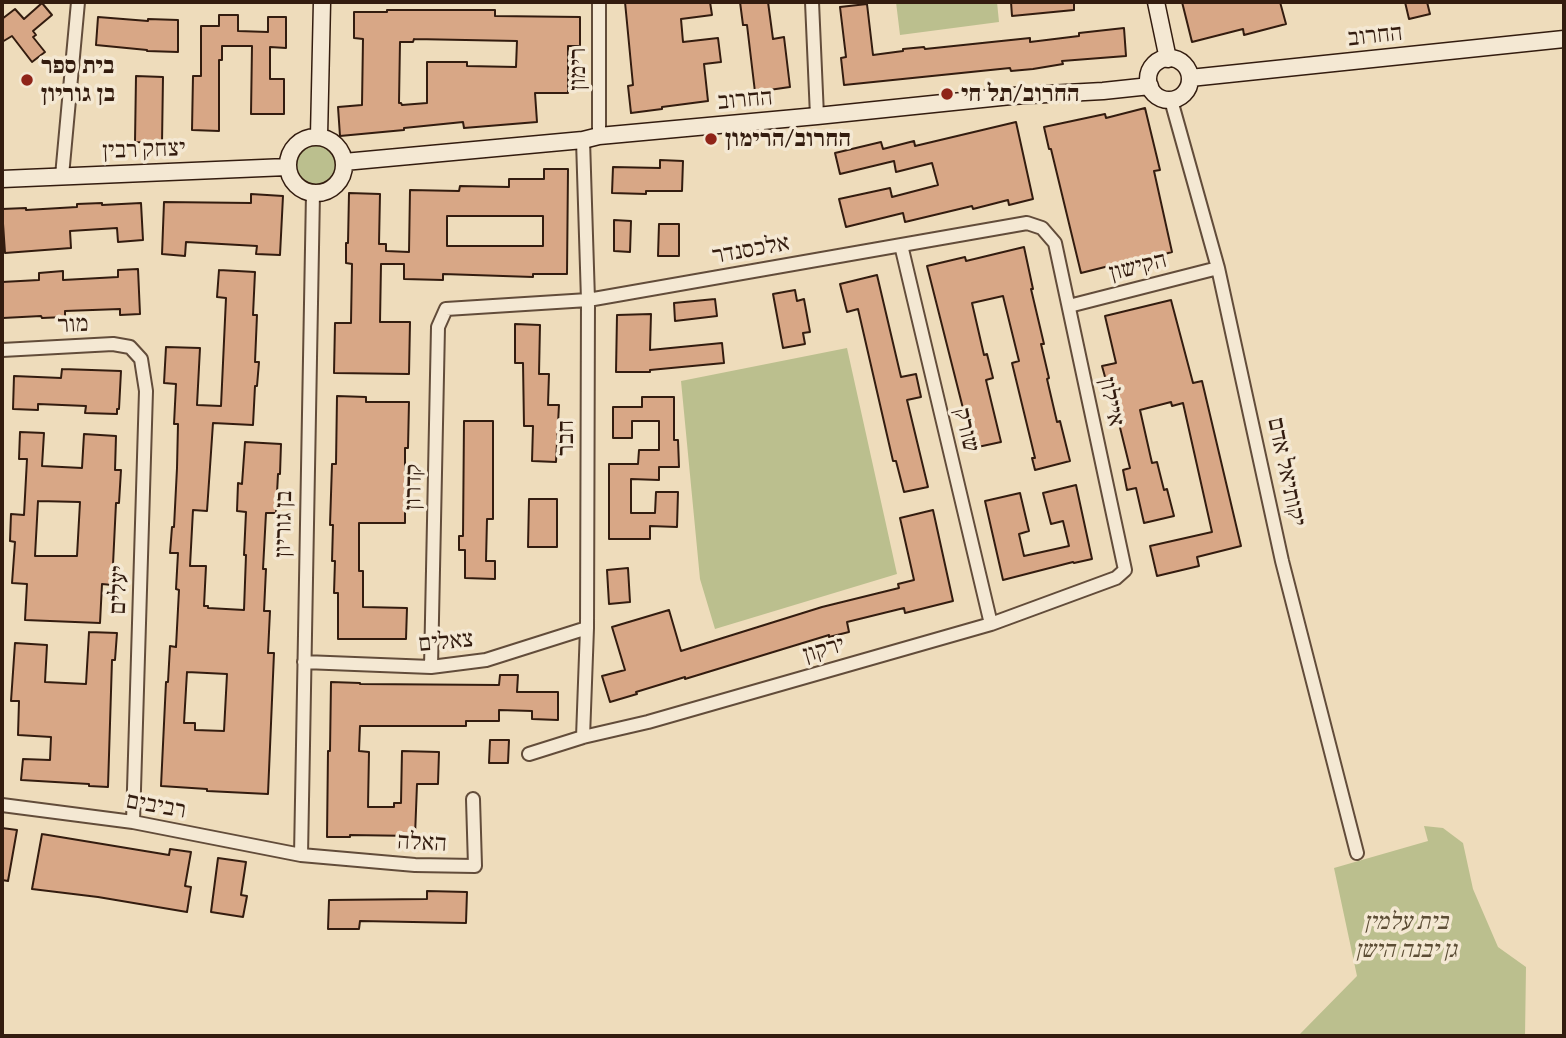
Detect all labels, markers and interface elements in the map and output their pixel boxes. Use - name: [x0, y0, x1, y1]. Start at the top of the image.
- street label: החרוב: [1346, 19, 1404, 53]
- street label: רימון: [564, 47, 592, 91]
- place label: בית ספר בן גוריון: [41, 52, 115, 108]
- marker: בית ספר בן גוריון: [19, 72, 35, 88]
- place label: החרוב/תל חי: [961, 80, 1079, 108]
- street label: החרוב: [716, 83, 774, 117]
- marker: החרוב/תל חי: [939, 86, 955, 102]
- place label: החרוב/הרימון: [725, 125, 851, 153]
- marker: החרוב/הרימון: [703, 131, 719, 147]
- street label: יצחק רבין: [102, 134, 186, 166]
- street label: אלכסנדר: [710, 229, 792, 271]
- street label: הקישון: [1106, 246, 1170, 288]
- street label: מור: [57, 310, 89, 340]
- street label: איילון: [1092, 375, 1130, 429]
- street label: שורק: [947, 405, 985, 455]
- street label: יקותיאל אדם: [1260, 415, 1312, 529]
- street label: חבר: [552, 420, 580, 456]
- street label: קדרון: [399, 464, 429, 510]
- street label: בן גוריון: [269, 490, 299, 558]
- street label: יעלים: [104, 565, 134, 615]
- street label: צאלים: [417, 625, 475, 659]
- street label: ירקון: [800, 630, 848, 670]
- street label: רביבים: [124, 787, 188, 825]
- street label: האלה: [396, 827, 448, 859]
- park label: בית עלמין גן יבנה הישן: [1355, 908, 1457, 964]

